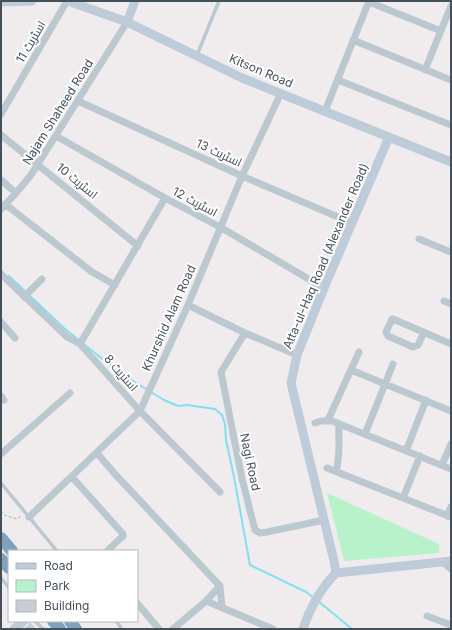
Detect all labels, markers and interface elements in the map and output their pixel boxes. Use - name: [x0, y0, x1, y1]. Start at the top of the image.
- street label: اسٹریٹ 11: [12, 18, 49, 66]
- street label: Kitson Road: [227, 50, 295, 91]
- street label: Najam Shaheed Road: [19, 56, 96, 167]
- street label: اسٹریٹ 13: [194, 135, 245, 170]
- street label: اسٹریٹ 10: [54, 159, 101, 202]
- street label: Atta-ul-Haq Road (Alexander Road): [279, 161, 372, 351]
- street label: اسٹریٹ 12: [170, 183, 220, 220]
- street label: Khurshid Alam Road: [138, 262, 199, 373]
- street label: اسٹریٹ 8: [101, 351, 142, 394]
- street label: Nagi Road: [237, 432, 264, 492]
- legend: [8, 550, 138, 622]
- text: Road: [44, 558, 73, 573]
- text: Park: [44, 578, 70, 593]
- text: Building: [44, 598, 89, 613]

